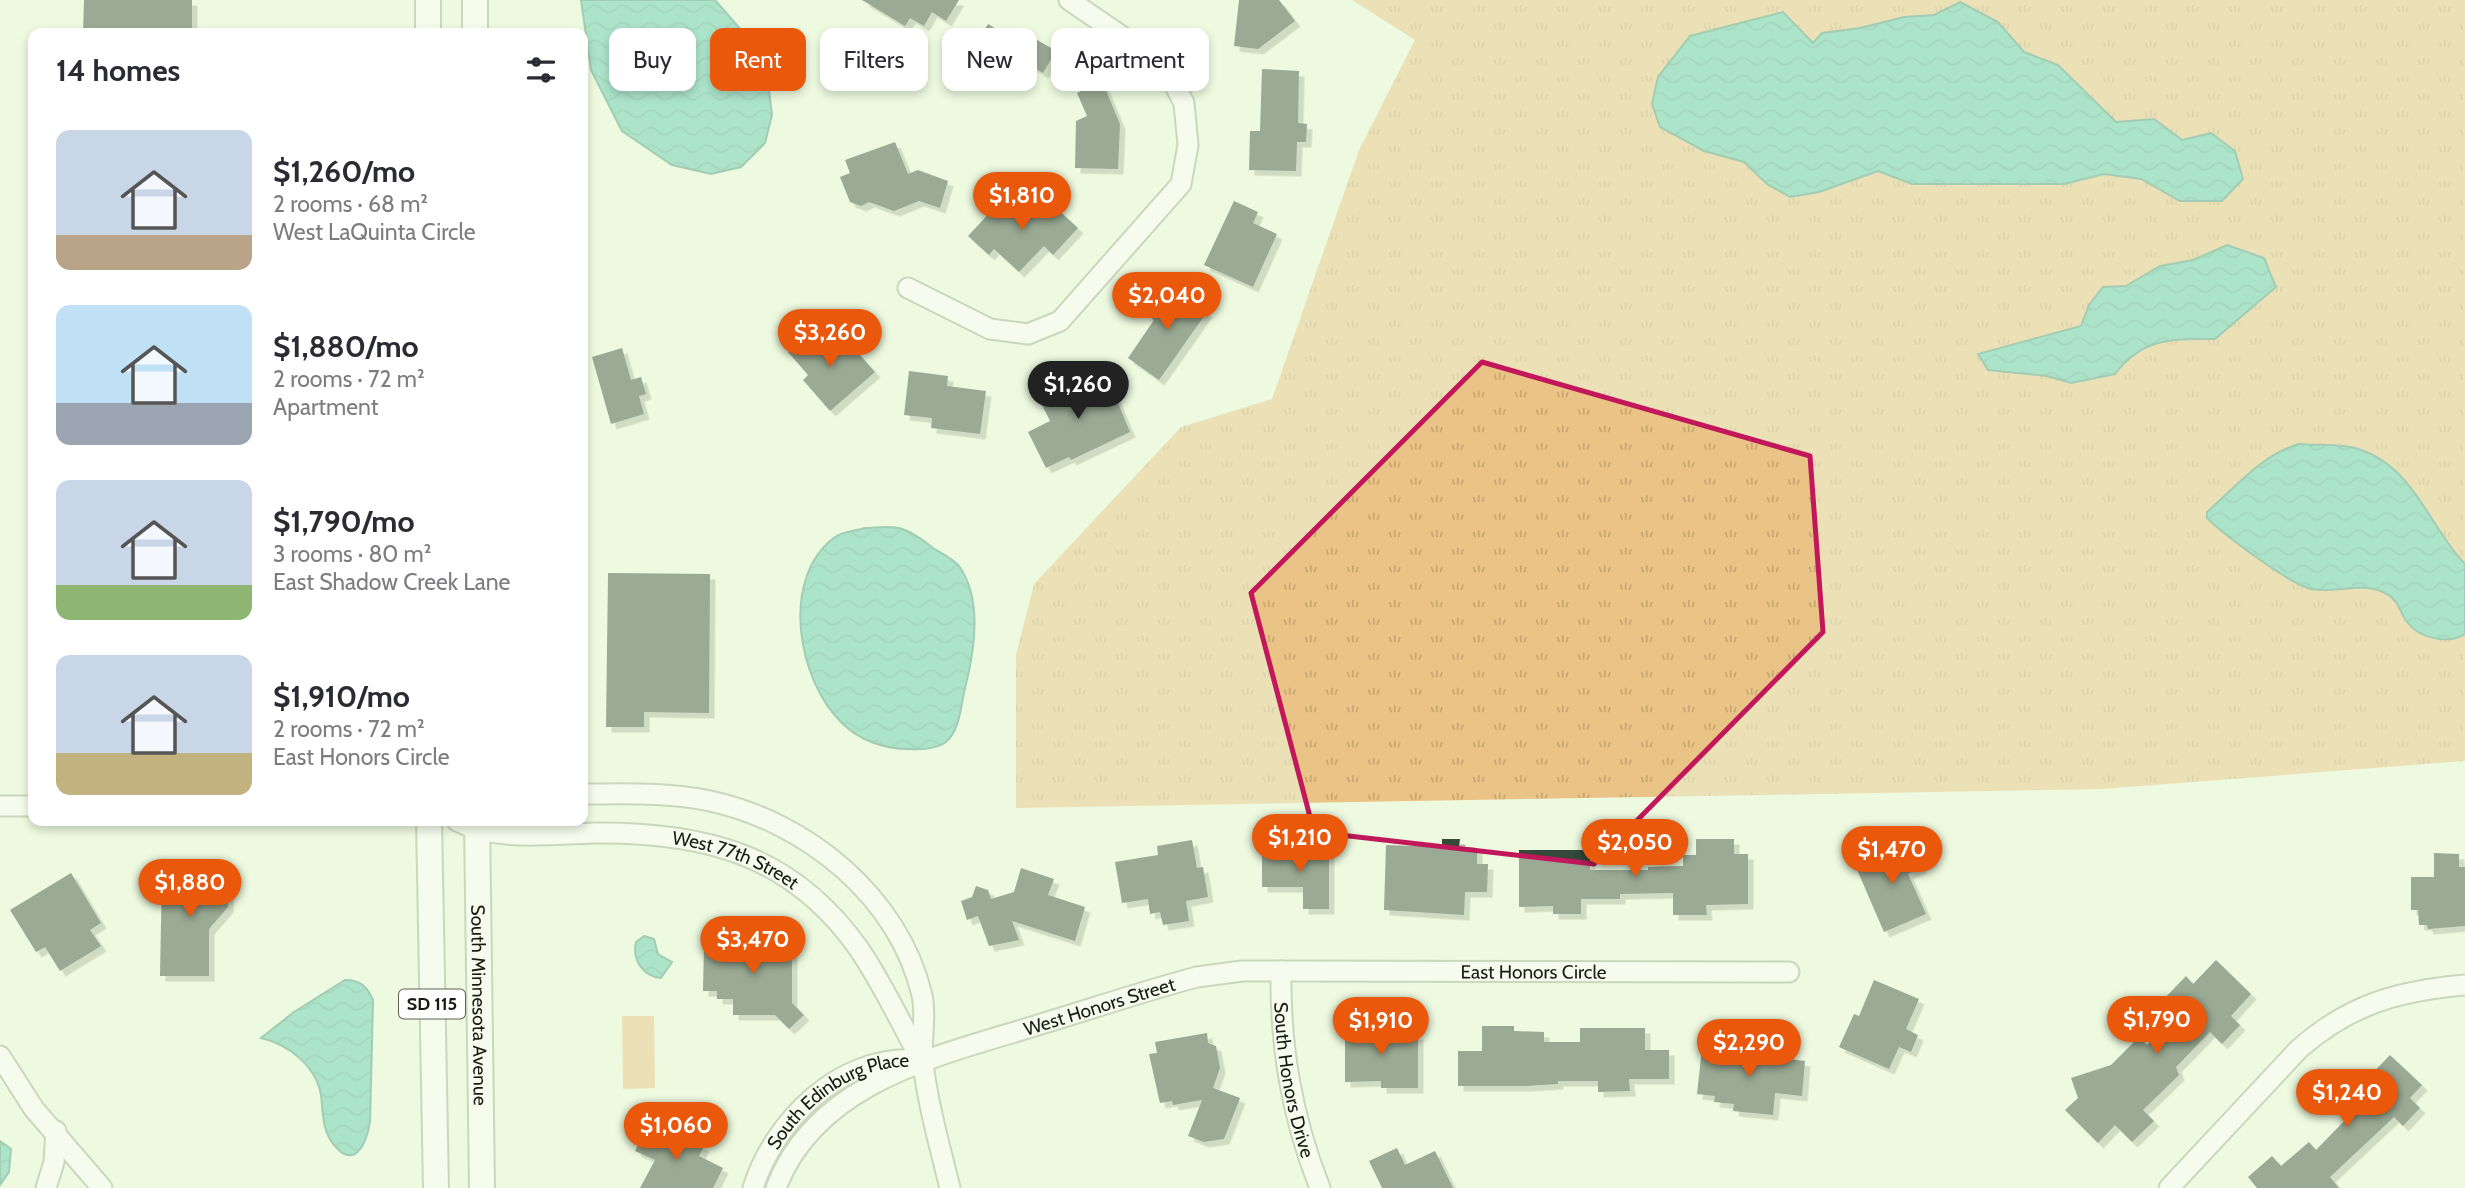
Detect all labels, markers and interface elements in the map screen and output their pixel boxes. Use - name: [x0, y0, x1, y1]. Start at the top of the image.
- chip: Buy: [609, 28, 696, 91]
- chip: Rent: [710, 28, 806, 91]
- chip: Filters: [820, 28, 928, 91]
- chip: New: [942, 28, 1037, 91]
- chip: Apartment: [1051, 28, 1209, 91]
- icon: filters: [522, 51, 560, 89]
- text: 14 homes: [56, 52, 180, 89]
- text: $1,260/mo: [273, 153, 415, 190]
- icon: home: [112, 158, 196, 242]
- pin: $1,810: [965, 173, 1079, 232]
- text: $1,810: [989, 181, 1055, 209]
- text: 2 rooms · 68 m²: [273, 190, 428, 218]
- text: West LaQuinta Circle: [273, 218, 476, 246]
- pin: $2,040: [1110, 272, 1224, 332]
- text: $2,040: [1128, 281, 1206, 309]
- pin: $3,260: [773, 310, 887, 369]
- text: $3,260: [794, 318, 866, 346]
- text: $1,880/mo: [273, 328, 419, 365]
- icon: home: [112, 333, 196, 417]
- pin: $1,260: [1021, 362, 1135, 421]
- text: 2 rooms · 72 m²: [273, 365, 425, 393]
- text: $1,260: [1044, 370, 1112, 398]
- text: Apartment: [273, 393, 378, 421]
- text: $1,790/mo: [273, 503, 415, 540]
- icon: home: [112, 508, 196, 592]
- text: 3 rooms · 80 m²: [273, 540, 431, 568]
- text: East Shadow Creek Lane: [273, 568, 510, 596]
- text: $1,910/mo: [273, 678, 410, 715]
- icon: home: [112, 683, 196, 767]
- text: 2 rooms · 72 m²: [273, 715, 425, 743]
- text: East Honors Circle: [273, 743, 450, 771]
- pin: $1,210: [1243, 814, 1357, 874]
- pin: $2,050: [1578, 820, 1692, 879]
- text: $1,210: [1268, 823, 1332, 851]
- street label: West 77th Street: [671, 826, 804, 894]
- pin: $1,470: [1835, 826, 1949, 886]
- text: $2,050: [1597, 828, 1673, 856]
- text: $1,470: [1857, 835, 1927, 863]
- pin: $1,880: [133, 860, 247, 919]
- text: $1,880: [154, 868, 226, 896]
- street label: South Minnesota Avenue: [467, 904, 492, 1106]
- pin: $3,470: [696, 916, 810, 976]
- text: $3,470: [716, 925, 790, 953]
- street label: East Honors Circle: [1461, 960, 1607, 983]
- street label: West Honors Street: [1021, 972, 1178, 1040]
- road number: SD 115: [399, 989, 465, 1018]
- pin: $1,790: [2100, 996, 2214, 1056]
- pin: $1,910: [1324, 998, 1438, 1057]
- street label: South Honors Drive: [1270, 1002, 1320, 1161]
- text: $1,790: [2123, 1005, 2191, 1033]
- text: $1,910: [1349, 1006, 1413, 1034]
- pin: $2,290: [1692, 1020, 1806, 1079]
- text: $2,290: [1713, 1028, 1785, 1056]
- street label: South Edinburg Place: [762, 1048, 910, 1154]
- pin: $1,240: [2290, 1070, 2404, 1129]
- text: $1,240: [2312, 1078, 2382, 1106]
- pin: $1,060: [619, 1102, 733, 1162]
- text: $1,060: [640, 1111, 712, 1139]

